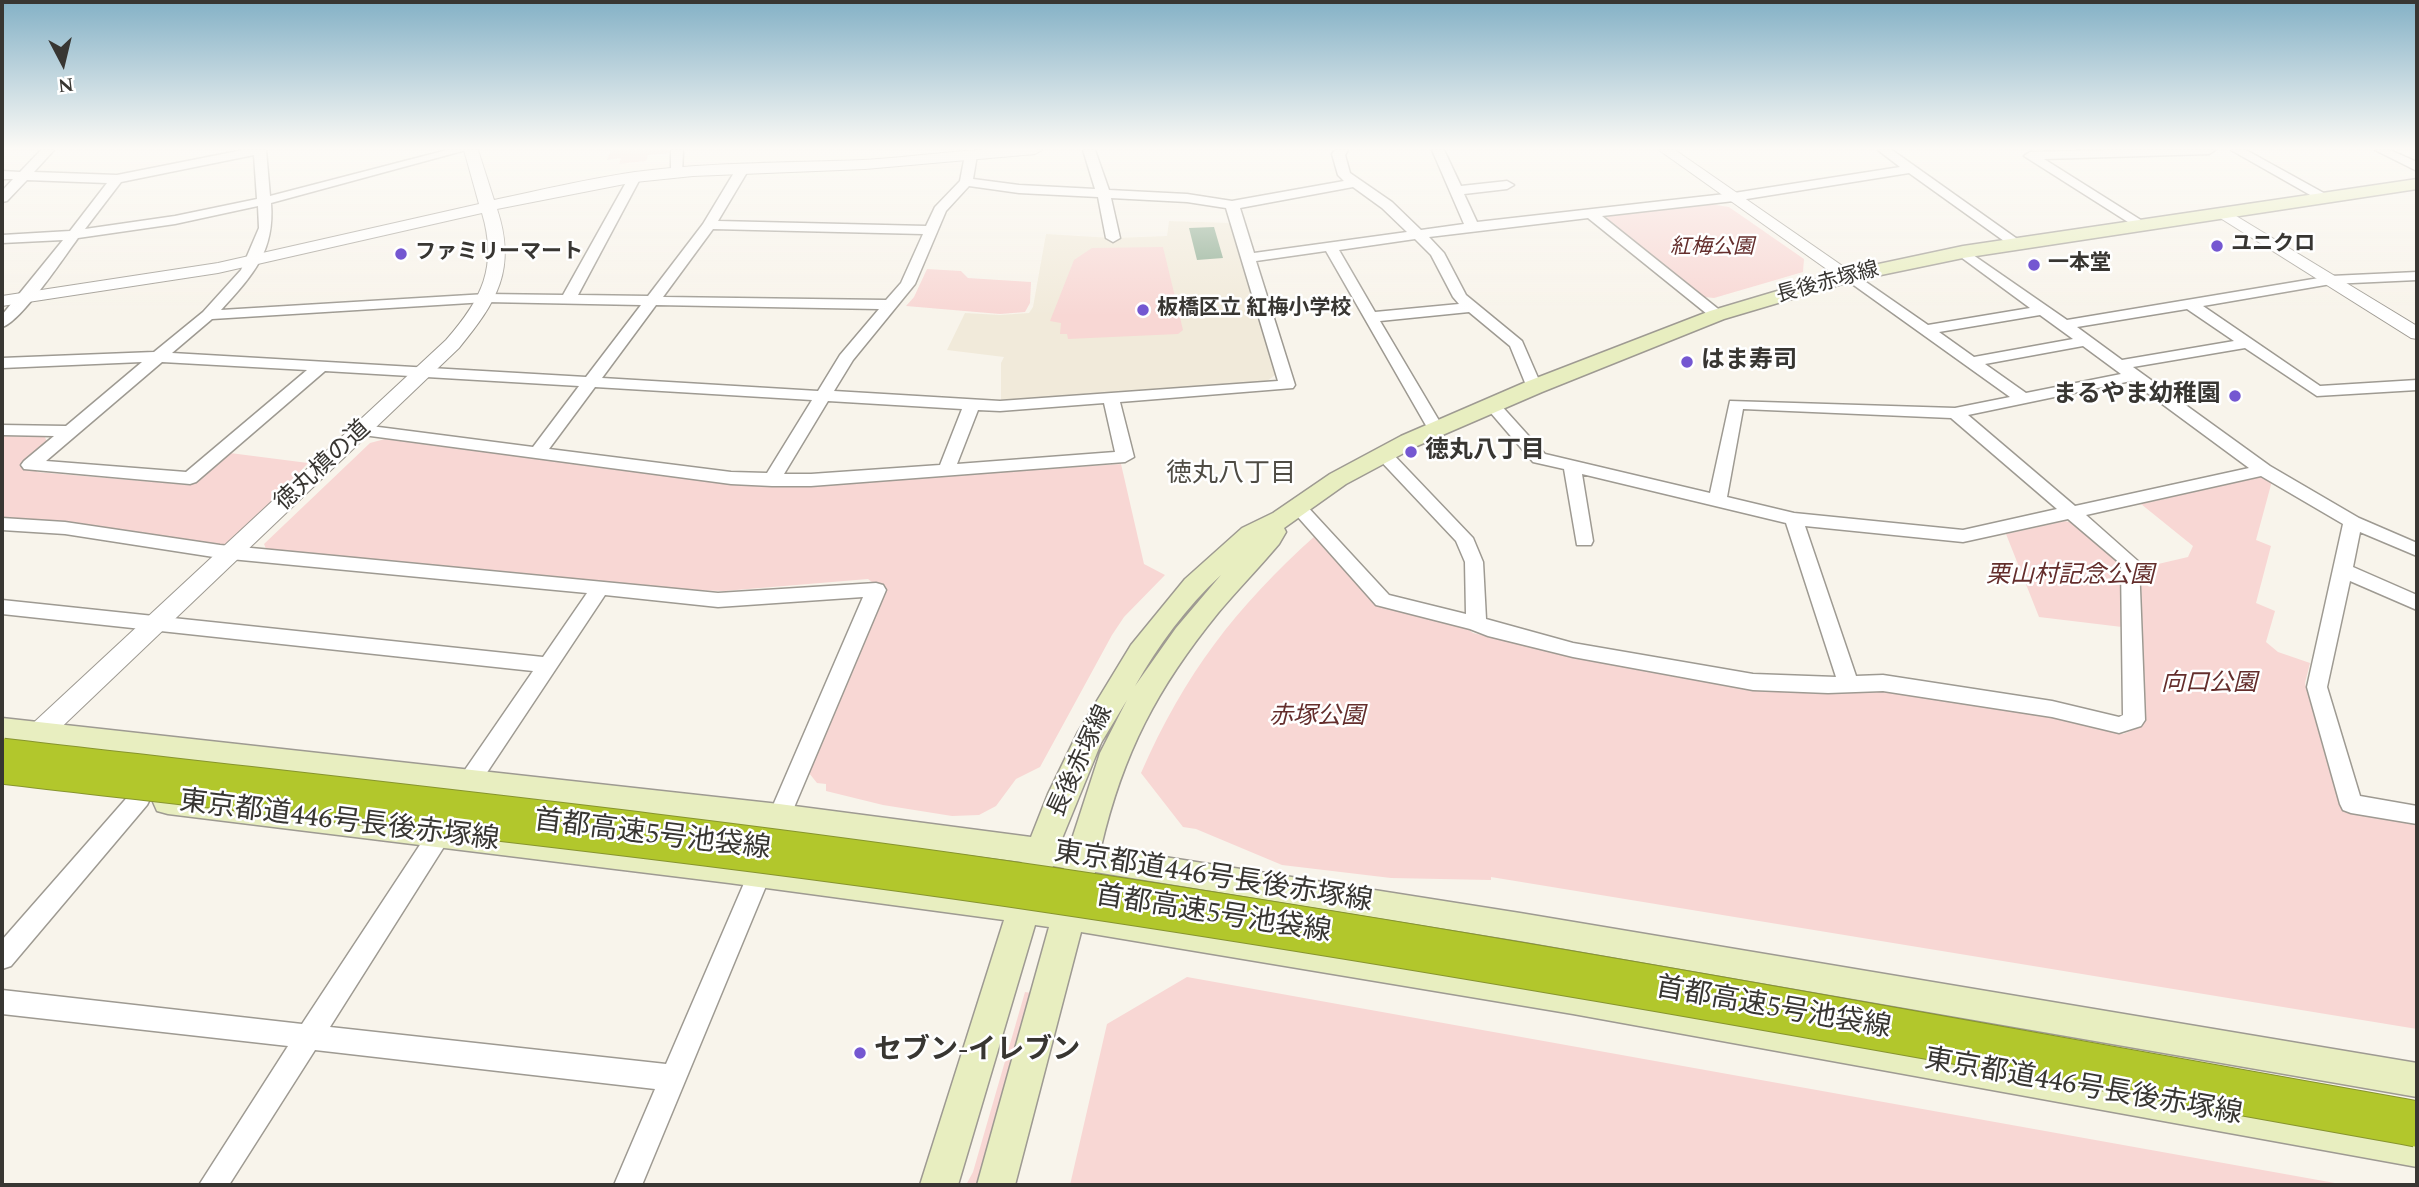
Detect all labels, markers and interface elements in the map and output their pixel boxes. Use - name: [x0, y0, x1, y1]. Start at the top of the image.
- north arrow: [28, 28, 98, 98]
- text: N: [56, 69, 75, 100]
- place label: ユニクロ: [2231, 233, 2315, 259]
- park label: 紅梅公園: [1670, 236, 1754, 262]
- marker: ユニクロ: [2209, 238, 2225, 254]
- place label: ファミリーマート: [415, 241, 583, 267]
- marker: ファミリーマート: [393, 246, 409, 262]
- place label: 一本堂: [2048, 252, 2111, 278]
- marker: 一本堂: [2026, 257, 2042, 273]
- street label: 長後赤塚線: [1774, 258, 1882, 310]
- place label: 板橋区立 紅梅小学校: [1157, 297, 1351, 323]
- marker: 板橋区立 紅梅小学校: [1135, 302, 1151, 318]
- place label: はま寿司: [1701, 348, 1797, 376]
- marker: はま寿司: [1679, 354, 1695, 370]
- place label: まるやま幼稚園: [2053, 382, 2221, 410]
- marker: まるやま幼稚園: [2227, 388, 2243, 404]
- street label: 徳丸槙の道: [270, 416, 378, 518]
- place label: 徳丸八丁目: [1425, 438, 1545, 466]
- marker: 徳丸八丁目: [1403, 444, 1419, 460]
- district label: 徳丸八丁目: [1166, 460, 1296, 492]
- park label: 栗山村記念公園: [1986, 563, 2154, 591]
- park label: 向口公園: [2161, 671, 2257, 699]
- street label: 長後赤塚線: [1044, 702, 1120, 822]
- park label: 赤塚公園: [1269, 704, 1365, 732]
- street label: 東京都道446号長後赤塚線: [177, 787, 501, 859]
- street label: 首都高速5号池袋線: [532, 806, 772, 868]
- street label: 東京都道446号長後赤塚線: [1051, 837, 1375, 921]
- street label: 首都高速5号池袋線: [1093, 881, 1333, 951]
- street label: 首都高速5号池袋線: [1653, 973, 1893, 1047]
- place label: セブン-イレブン: [874, 1036, 1080, 1070]
- street label: 東京都道446号長後赤塚線: [1922, 1044, 2244, 1134]
- marker: セブン-イレブン: [852, 1045, 868, 1061]

